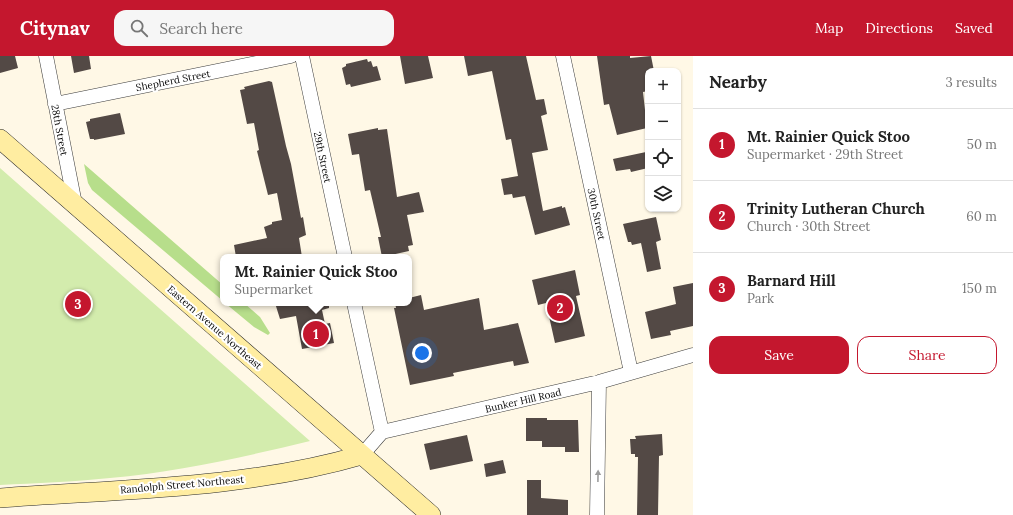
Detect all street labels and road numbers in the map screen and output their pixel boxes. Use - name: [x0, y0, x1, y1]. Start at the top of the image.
- street label: Shepherd Street: [135, 67, 212, 94]
- street label: 28th Street: [48, 103, 71, 157]
- street label: 29th Street: [311, 130, 334, 184]
- street label: 30th Street: [585, 187, 608, 241]
- street label: Eastern Avenue Northeast: [165, 283, 265, 372]
- street label: Bunker Hill Road: [484, 385, 562, 416]
- street label: Randolph Street Northeast: [120, 473, 245, 496]

